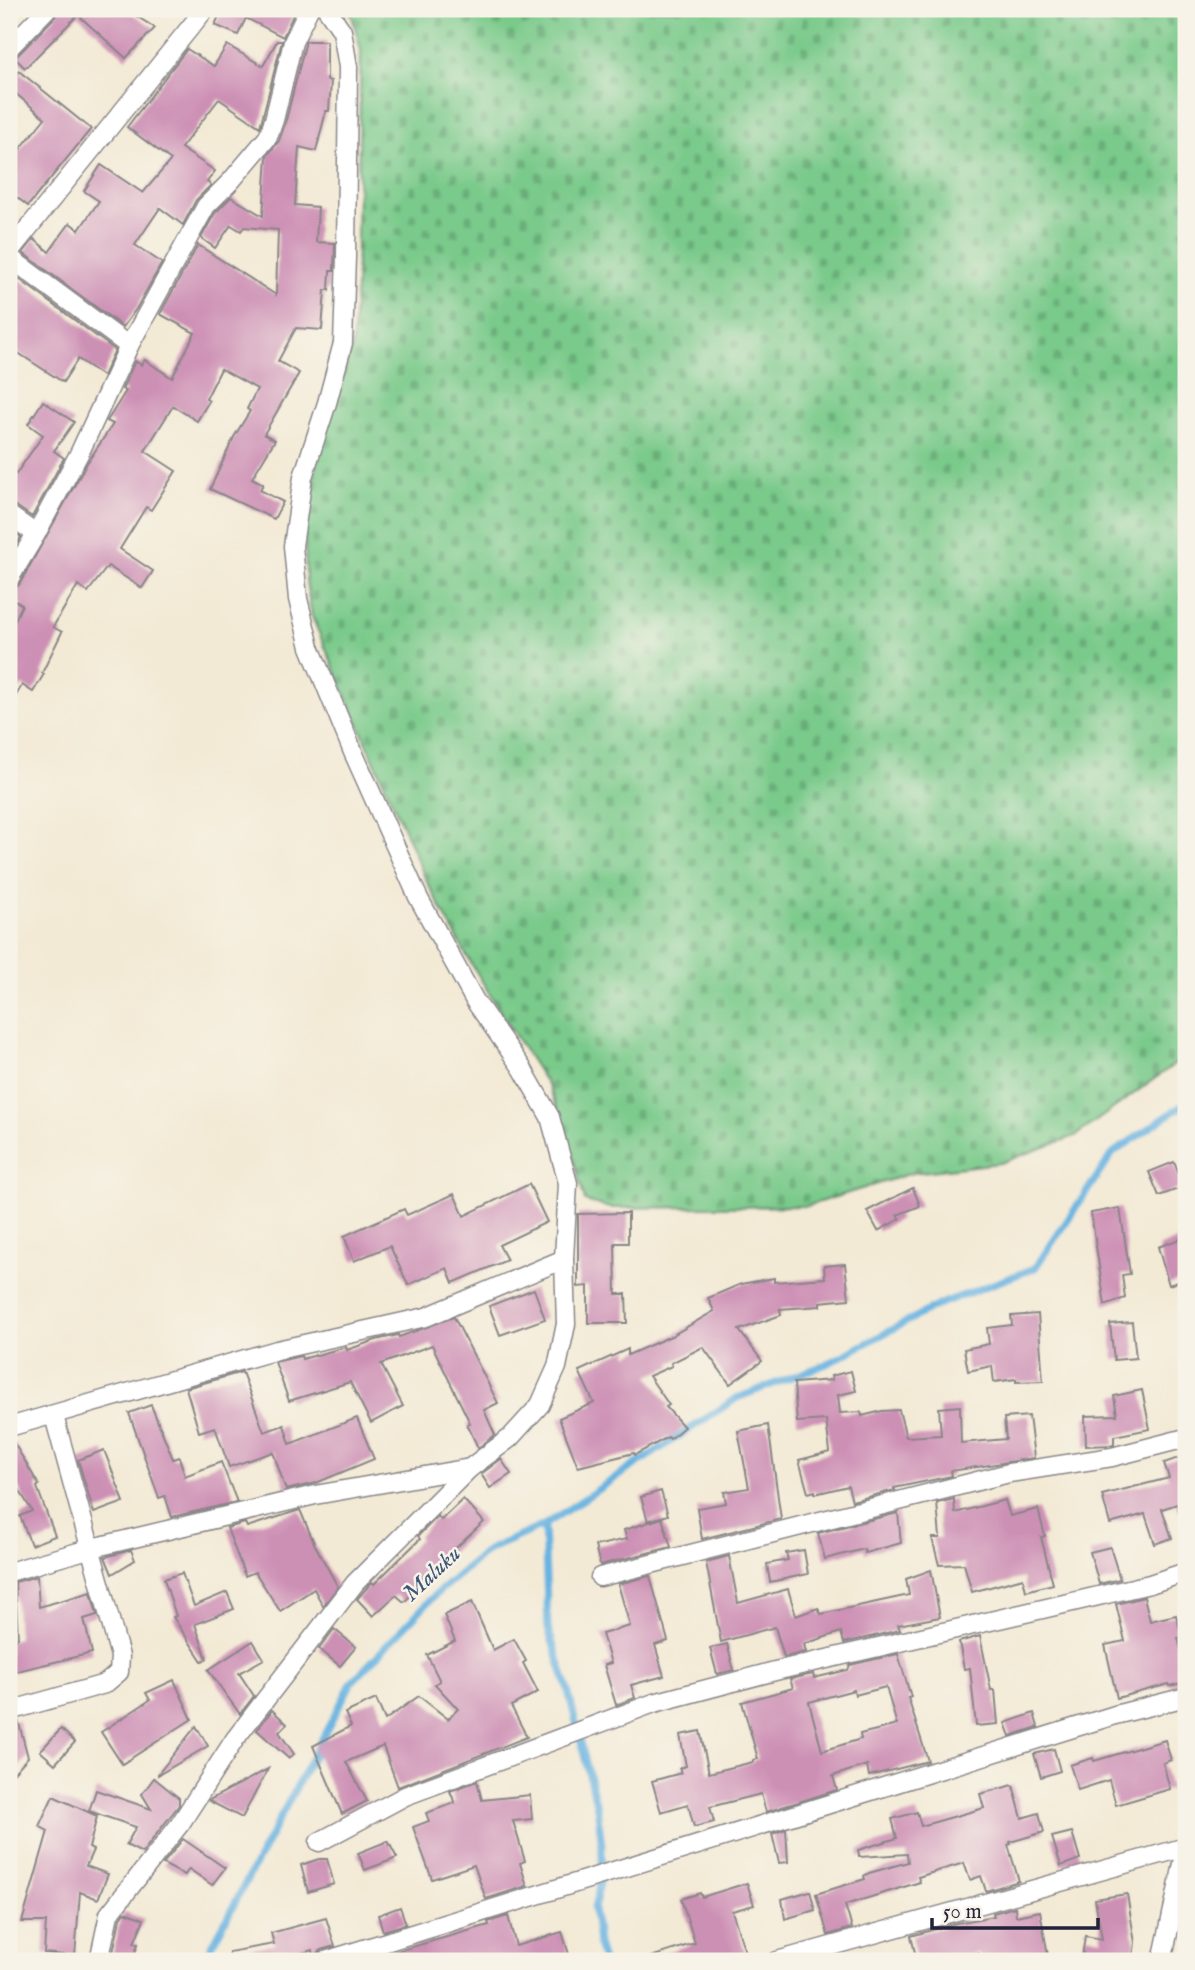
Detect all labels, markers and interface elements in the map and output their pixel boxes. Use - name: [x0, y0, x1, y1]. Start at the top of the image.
- water label: Maluku: [397, 1540, 467, 1608]
- scale bar: [932, 1886, 1099, 1930]
- text: 50 m: [943, 1899, 982, 1926]

